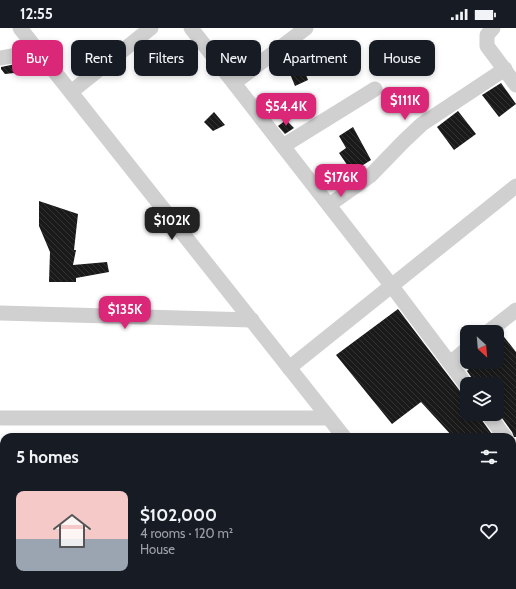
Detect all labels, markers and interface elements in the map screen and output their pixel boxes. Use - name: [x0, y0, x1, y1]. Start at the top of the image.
- text: 12:55: [20, 5, 53, 23]
- chip: Buy: [12, 40, 63, 76]
- chip: Rent: [71, 40, 126, 76]
- chip: Filters: [134, 40, 198, 76]
- chip: New: [206, 40, 261, 76]
- chip: Apartment: [269, 40, 361, 76]
- chip: House: [369, 40, 435, 76]
- pin: $111K: [377, 87, 433, 121]
- text: $111K: [390, 92, 420, 108]
- pin: $54.4K: [253, 93, 319, 127]
- text: $54.4K: [265, 98, 307, 114]
- pin: $176K: [313, 164, 369, 198]
- text: $176K: [324, 169, 358, 185]
- pin: $102K: [144, 207, 200, 241]
- text: $102K: [154, 212, 190, 228]
- pin: $135K: [97, 296, 153, 330]
- text: $135K: [108, 301, 142, 317]
- north arrow: [460, 325, 504, 369]
- map controls: [460, 325, 504, 421]
- button: layers: [460, 377, 504, 421]
- icon: filters: [478, 446, 500, 468]
- text: 5 homes: [16, 447, 79, 467]
- text: $102,000: [140, 505, 217, 525]
- icon: home: [48, 507, 96, 555]
- icon: heart: [478, 520, 500, 542]
- text: 4 rooms · 120 m²: [140, 525, 233, 541]
- text: House: [140, 541, 175, 557]

